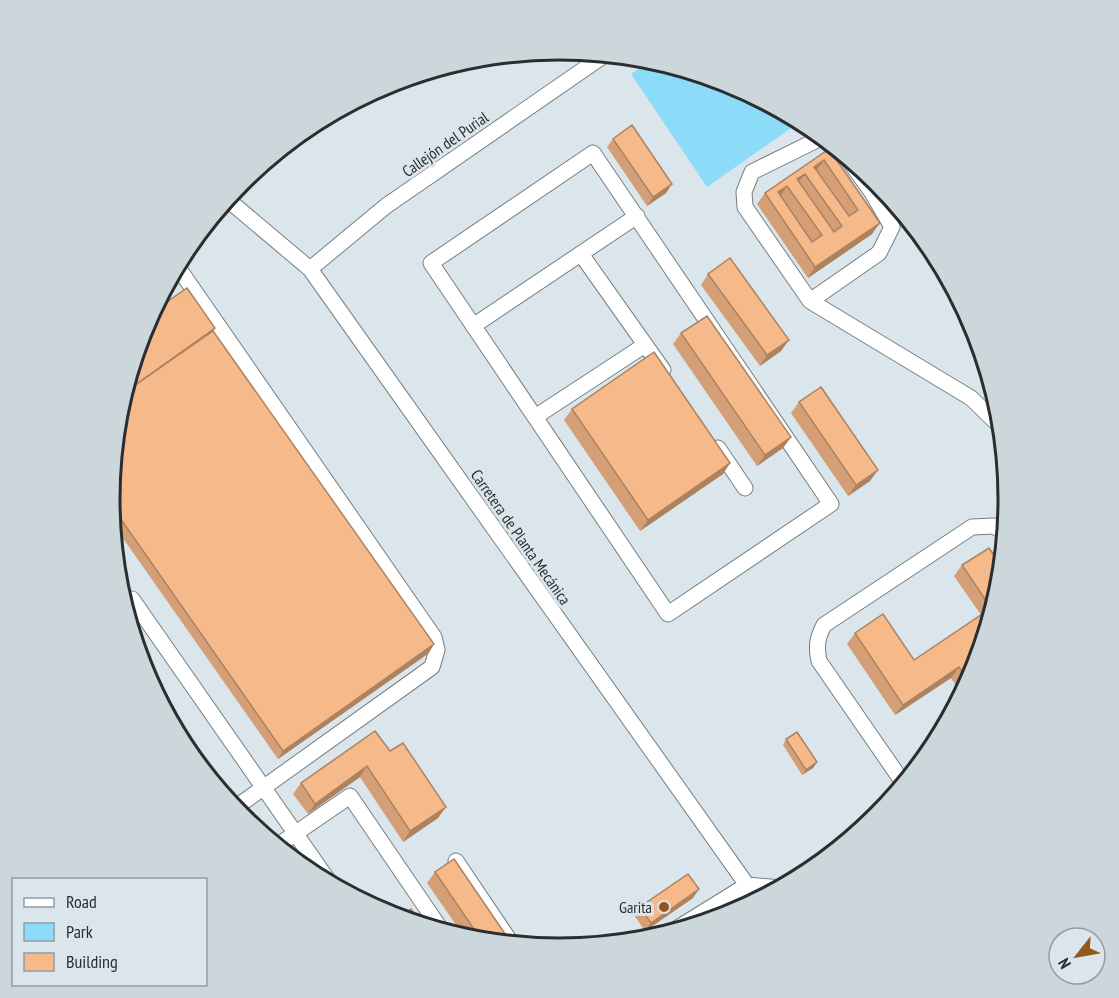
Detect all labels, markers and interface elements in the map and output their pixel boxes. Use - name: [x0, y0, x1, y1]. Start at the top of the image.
- street label: Callejón del Purial: [398, 107, 492, 181]
- street label: Carretera de Planta Mecánica: [467, 465, 575, 609]
- legend: [12, 878, 207, 986]
- text: Road: [66, 890, 97, 913]
- place label: Garita: [619, 897, 652, 917]
- marker: Garita: [657, 900, 671, 914]
- text: Park: [66, 920, 93, 943]
- north arrow: [1047, 926, 1107, 986]
- text: Building: [66, 950, 118, 973]
- text: N: [1053, 955, 1075, 973]

